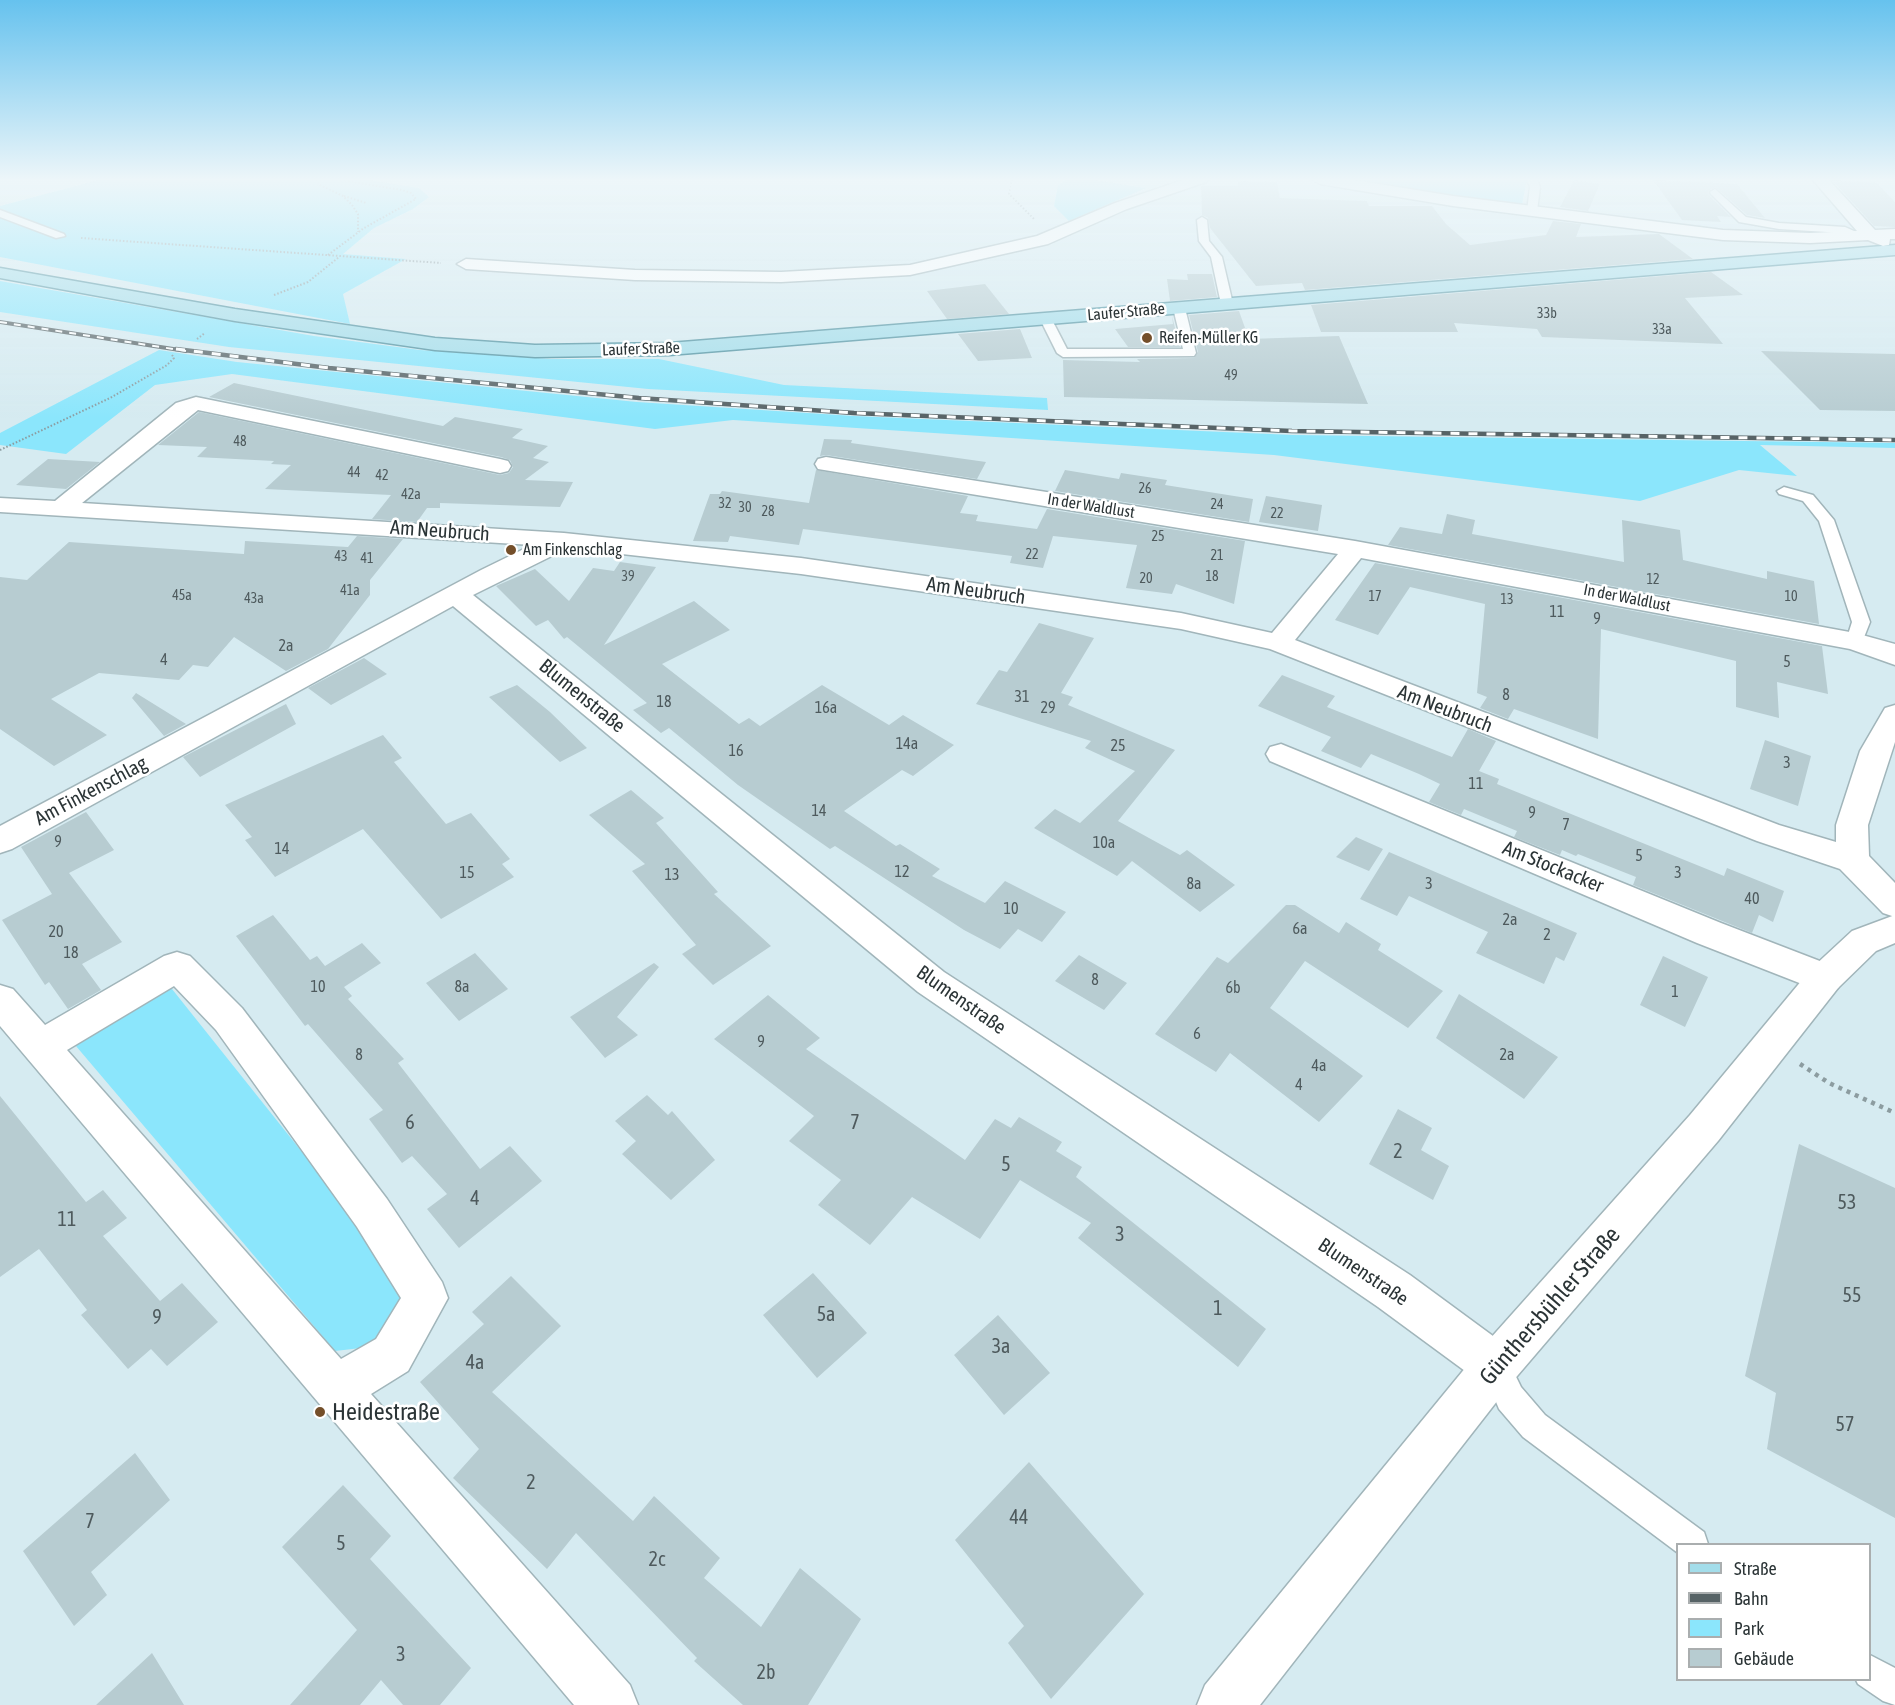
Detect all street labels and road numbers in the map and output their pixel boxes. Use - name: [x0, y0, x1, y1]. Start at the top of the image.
- street label: Laufer Straße: [1086, 299, 1166, 325]
- street label: Laufer Straße: [602, 338, 680, 360]
- street label: In der Waldlust: [1046, 490, 1136, 522]
- street label: Am Neubruch: [389, 516, 491, 546]
- street label: Am Neubruch: [925, 572, 1027, 610]
- street label: In der Waldlust: [1582, 580, 1672, 616]
- street label: Blumenstraße: [534, 654, 630, 738]
- street label: Am Neubruch: [1394, 680, 1496, 738]
- street label: Am Finkenschlag: [31, 751, 151, 831]
- street label: Am Stockacker: [1499, 836, 1607, 898]
- street label: Blumenstraße: [912, 960, 1010, 1040]
- street label: Günthersbühler Straße: [1474, 1221, 1626, 1391]
- street label: Blumenstraße: [1313, 1233, 1413, 1311]

